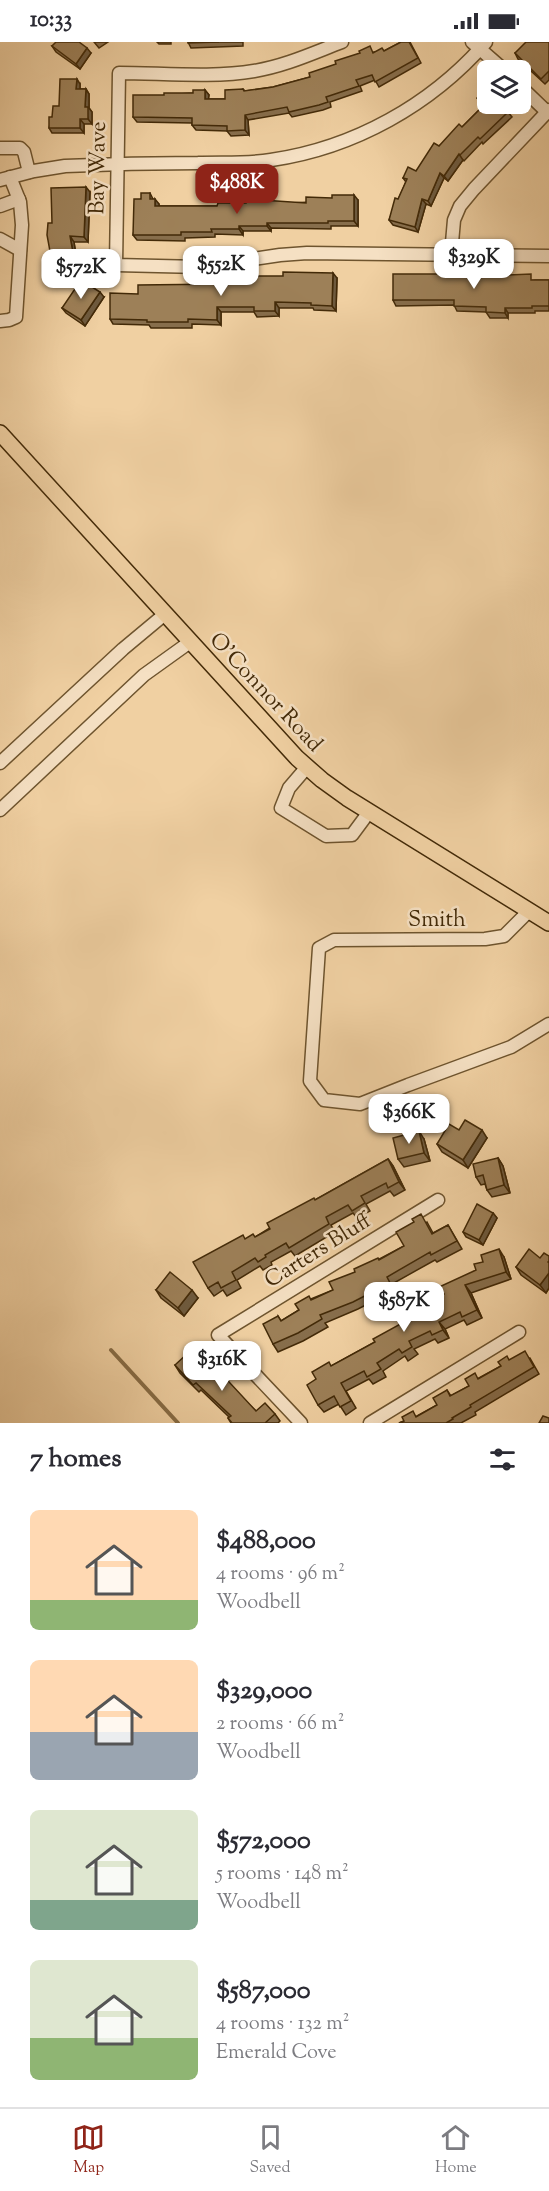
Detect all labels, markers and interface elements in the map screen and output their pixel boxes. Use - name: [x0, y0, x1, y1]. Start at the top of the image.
- text: 10:33: [30, 5, 72, 37]
- map controls: [477, 60, 531, 114]
- button: layers: [477, 60, 531, 114]
- street label: Bay Wave: [82, 121, 116, 215]
- pin: $488K: [195, 164, 279, 215]
- text: $488K: [209, 169, 265, 198]
- pin: $329K: [432, 239, 516, 290]
- text: $329K: [448, 244, 500, 273]
- pin: $552K: [179, 246, 263, 297]
- pin: $572K: [39, 249, 123, 300]
- text: $552K: [197, 251, 245, 280]
- text: $572K: [55, 254, 107, 283]
- street label: O'Connor Road: [201, 626, 329, 760]
- street label: Smith: [408, 905, 466, 937]
- pin: $366K: [367, 1094, 451, 1145]
- text: $366K: [383, 1099, 435, 1128]
- street label: Carters Bluff: [259, 1205, 380, 1297]
- pin: $587K: [362, 1282, 446, 1333]
- text: $587K: [378, 1287, 430, 1316]
- pin: $316K: [180, 1341, 264, 1392]
- text: $316K: [197, 1346, 247, 1375]
- text: 7 homes: [30, 1441, 121, 1478]
- icon: filters: [486, 1443, 519, 1476]
- text: $488,000: [216, 1523, 316, 1560]
- icon: home: [78, 1534, 150, 1606]
- text: 4 rooms · 96 m²: [216, 1560, 345, 1589]
- text: Woodbell: [216, 1589, 301, 1618]
- text: $329,000: [216, 1673, 312, 1710]
- icon: home: [78, 1684, 150, 1756]
- text: 2 rooms · 66 m²: [216, 1710, 344, 1739]
- text: Woodbell: [216, 1739, 301, 1768]
- text: $572,000: [216, 1823, 311, 1860]
- icon: home: [78, 1834, 150, 1906]
- text: 5 rooms · 148 m²: [216, 1860, 349, 1889]
- text: Woodbell: [216, 1889, 301, 1918]
- text: $587,000: [216, 1973, 311, 2010]
- icon: home: [78, 1984, 150, 2056]
- text: 4 rooms · 132 m²: [216, 2010, 349, 2039]
- text: Emerald Cove: [216, 2039, 337, 2068]
- tab: Map: [72, 2121, 105, 2180]
- tab: Saved: [249, 2121, 291, 2180]
- tab: Home: [435, 2121, 477, 2180]

